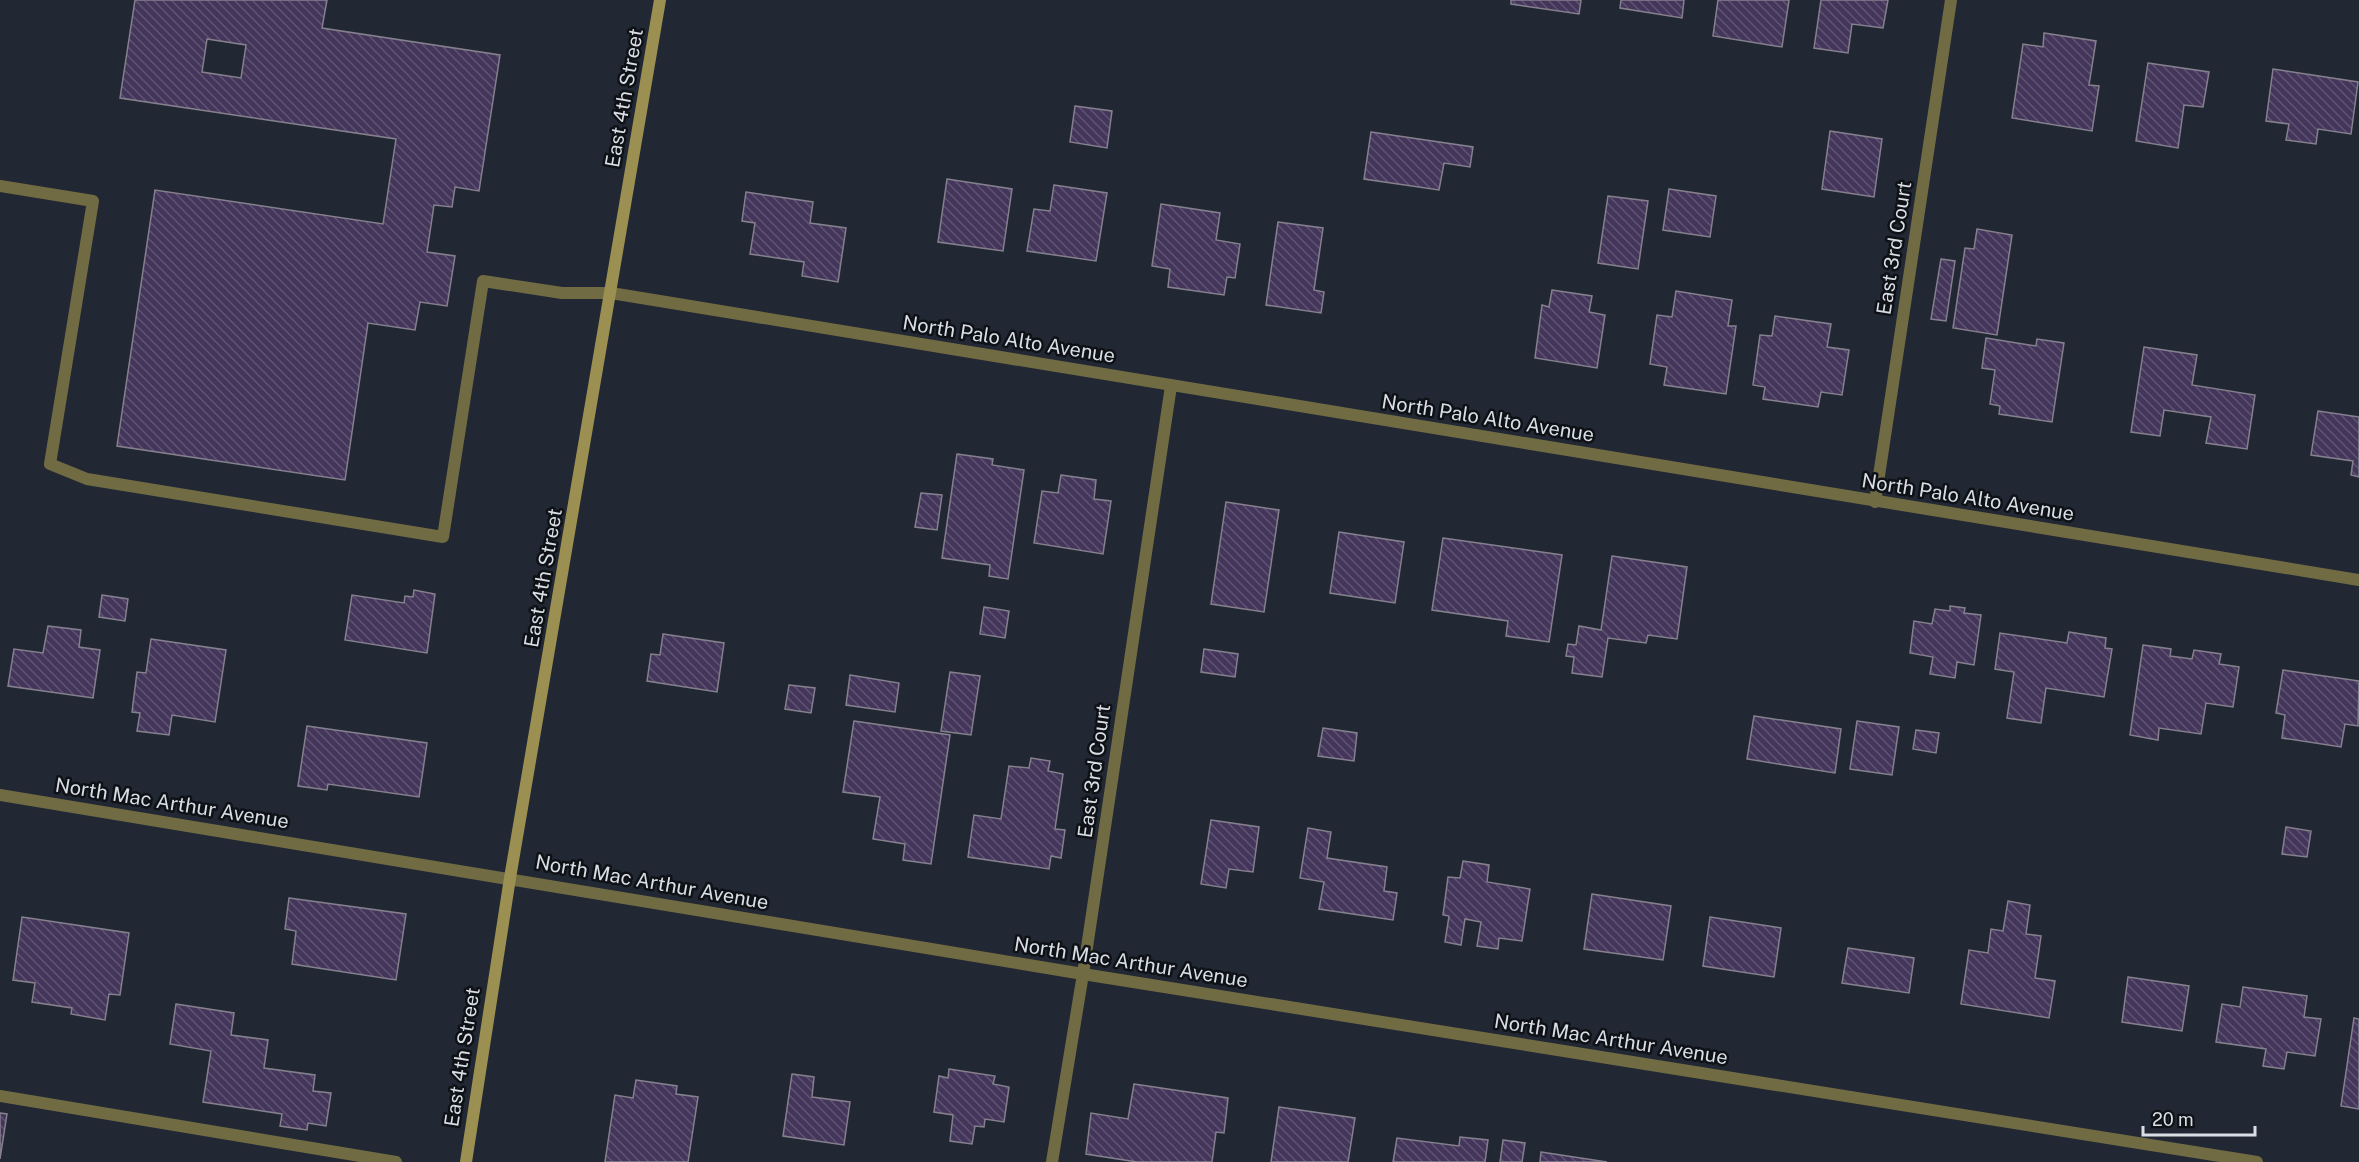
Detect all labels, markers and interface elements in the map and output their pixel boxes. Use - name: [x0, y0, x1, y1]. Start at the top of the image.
- street label: East 4th Street: [600, 27, 648, 169]
- street label: East 3rd Court: [1872, 180, 1916, 316]
- street label: North Palo Alto Avenue: [901, 310, 1117, 368]
- street label: North Palo Alto Avenue: [1380, 389, 1596, 447]
- street label: North Palo Alto Avenue: [1860, 468, 2076, 526]
- street label: East 4th Street: [519, 507, 567, 649]
- street label: East 3rd Court: [1073, 703, 1115, 839]
- street label: North Mac Arthur Avenue: [53, 773, 291, 833]
- street label: North Mac Arthur Avenue: [534, 850, 770, 914]
- street label: North Mac Arthur Avenue: [1012, 932, 1250, 992]
- street label: East 4th Street: [439, 986, 485, 1128]
- street label: North Mac Arthur Avenue: [1492, 1009, 1730, 1069]
- scale bar: [2143, 1099, 2256, 1137]
- text: 20 m: [2152, 1109, 2194, 1130]

